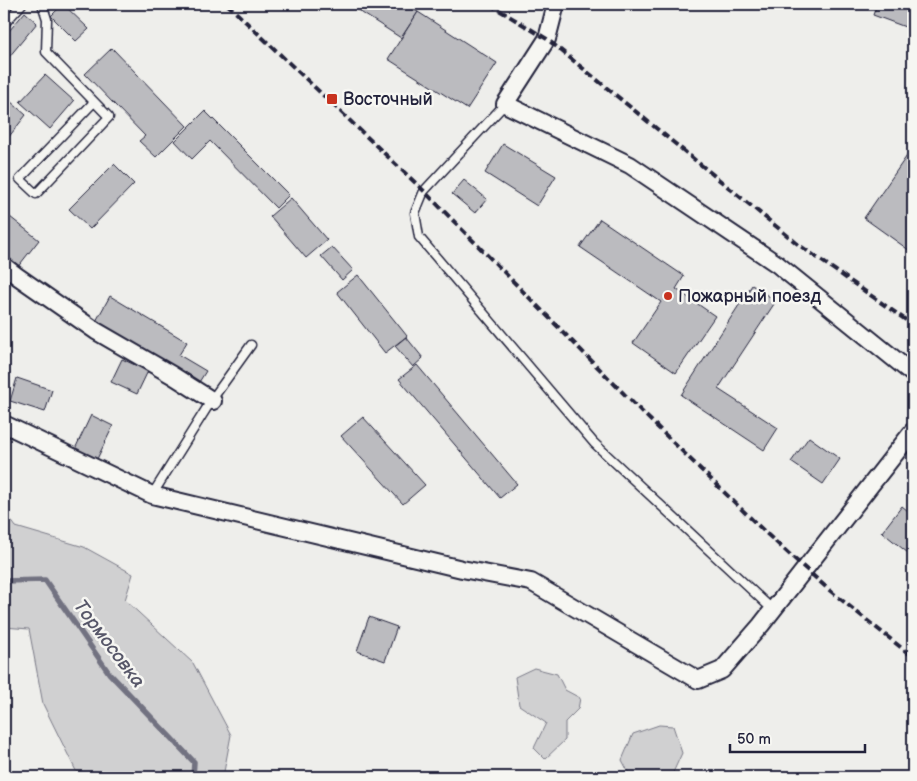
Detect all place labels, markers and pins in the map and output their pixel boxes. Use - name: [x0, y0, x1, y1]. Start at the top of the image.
- place label: Восточный: [343, 89, 433, 110]
- marker: Восточный: [325, 92, 339, 106]
- place label: Пожарный поезд: [678, 286, 821, 307]
- marker: Пожарный поезд: [662, 290, 674, 302]

